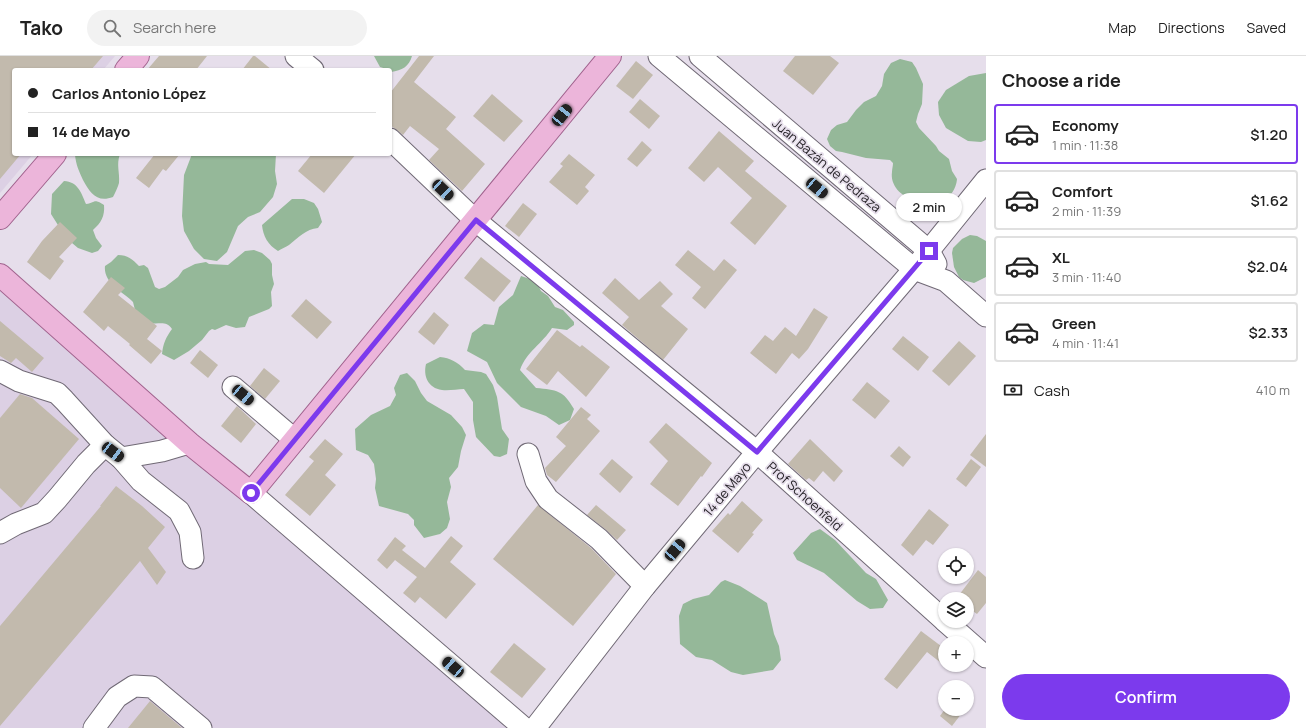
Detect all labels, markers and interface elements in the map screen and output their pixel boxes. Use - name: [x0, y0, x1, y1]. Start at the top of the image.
- search box: [87, 10, 367, 46]
- text: Tako: [20, 15, 63, 41]
- icon: search: [101, 17, 123, 39]
- text: Search here: [133, 17, 216, 38]
- text: Map: [1108, 18, 1136, 37]
- text: Directions: [1158, 18, 1225, 37]
- text: Saved: [1247, 18, 1286, 37]
- text: Choose a ride: [1002, 68, 1121, 92]
- text: Carlos Antonio López: [52, 83, 206, 104]
- car: [550, 102, 574, 128]
- street label: Juan Bazán de Pedraza: [769, 114, 885, 216]
- text: Economy: [1052, 115, 1119, 136]
- icon: car: [1004, 116, 1040, 152]
- text: 14 de Mayo: [52, 121, 130, 142]
- text: $1.20: [1250, 124, 1288, 145]
- text: 1 min · 11:38: [1052, 136, 1118, 154]
- car: [804, 176, 830, 200]
- car: [430, 177, 456, 203]
- text: Comfort: [1052, 181, 1113, 202]
- icon: car: [1004, 182, 1040, 218]
- text: $1.62: [1251, 190, 1288, 211]
- callout: 2 min: [896, 193, 962, 221]
- text: 2 min: [912, 198, 946, 216]
- text: 2 min · 11:39: [1052, 202, 1121, 220]
- route end: [920, 242, 938, 260]
- text: XL: [1052, 247, 1070, 268]
- icon: car: [1004, 248, 1040, 284]
- text: $2.04: [1247, 256, 1288, 277]
- text: 3 min · 11:40: [1052, 268, 1121, 286]
- text: Green: [1052, 313, 1096, 334]
- icon: car: [1004, 314, 1040, 350]
- text: $2.33: [1249, 322, 1288, 343]
- text: 4 min · 11:41: [1052, 334, 1119, 352]
- icon: cash: [1002, 379, 1024, 401]
- text: Cash: [1034, 380, 1070, 401]
- text: 410 m: [1256, 381, 1290, 399]
- car: [230, 383, 256, 407]
- car: [100, 440, 126, 464]
- street label: Prof Schoenfeld: [763, 457, 847, 535]
- street label: 14 de Mayo: [699, 458, 755, 520]
- route start: [242, 484, 260, 502]
- car: [663, 537, 687, 563]
- map controls: [938, 548, 974, 716]
- button: locate: [938, 548, 974, 584]
- button: layers: [938, 592, 974, 628]
- button: +: [938, 636, 974, 672]
- car: [440, 655, 466, 679]
- button: Confirm: [1002, 674, 1290, 720]
- button: −: [938, 680, 974, 716]

